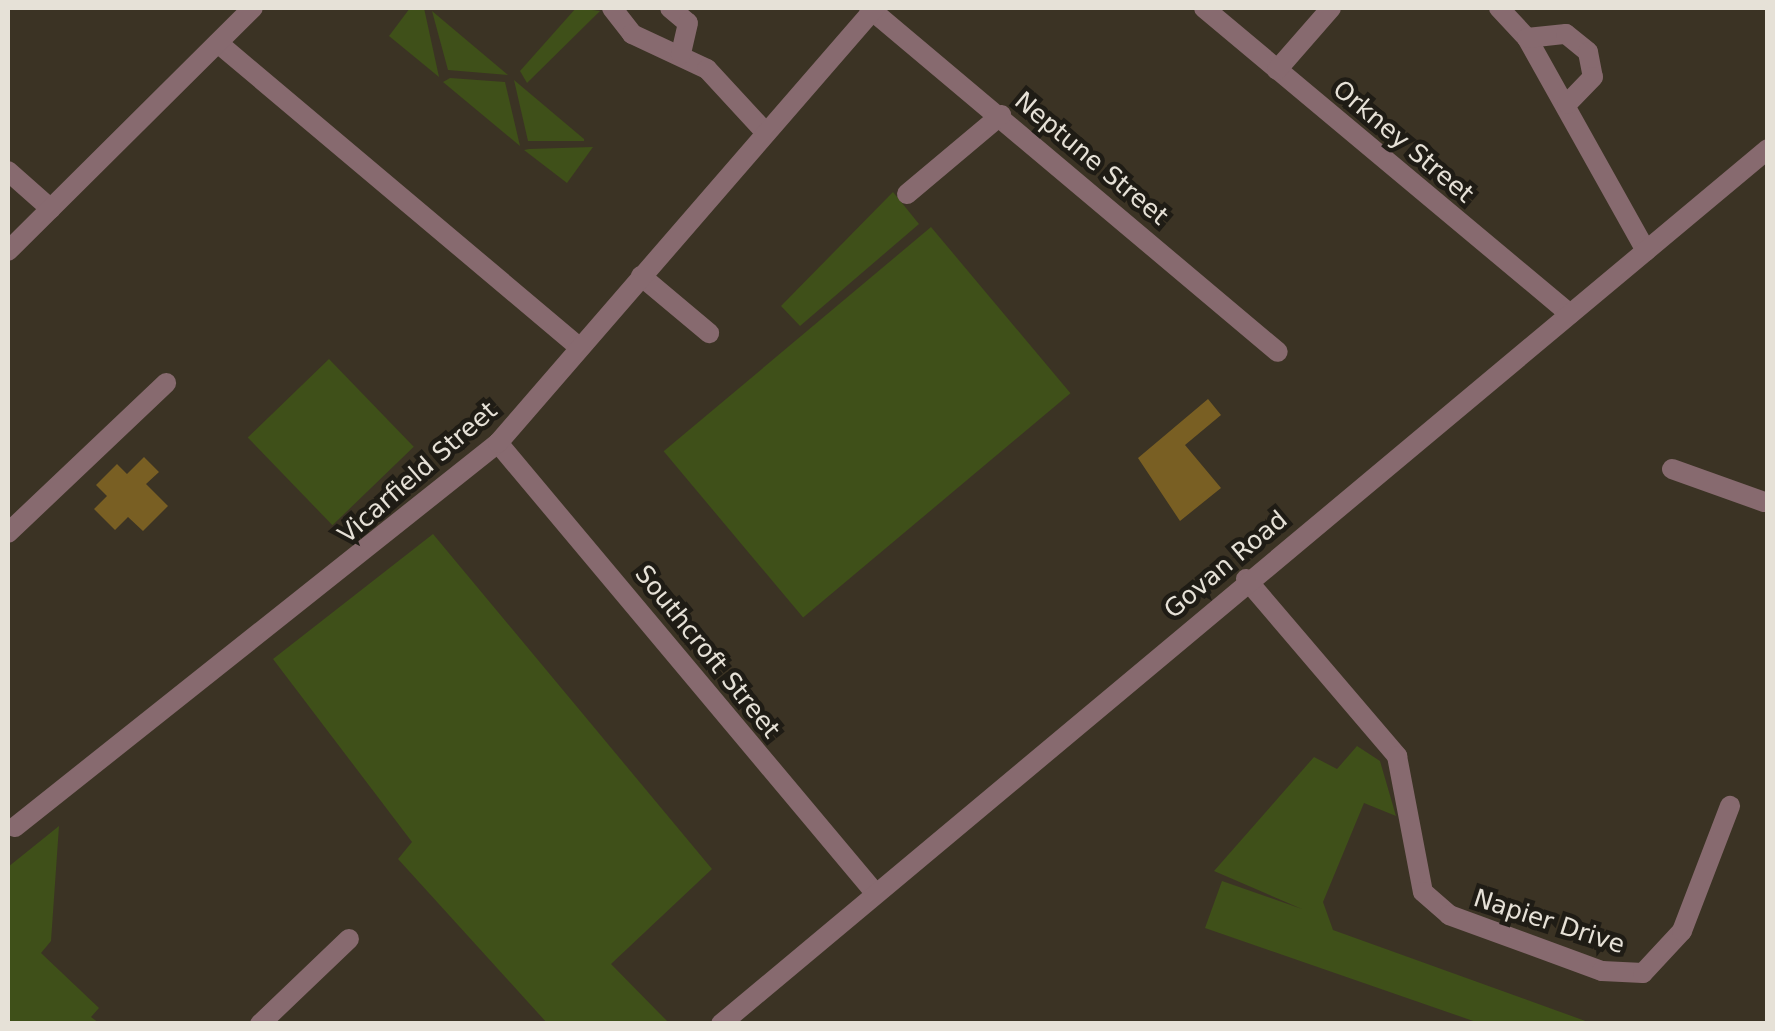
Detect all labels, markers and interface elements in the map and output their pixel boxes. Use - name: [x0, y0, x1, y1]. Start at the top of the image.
- street label: Orkney Street: [1327, 74, 1479, 210]
- street label: Neptune Street: [1008, 86, 1174, 232]
- street label: Vicarfield Street: [332, 396, 504, 550]
- street label: Govan Road: [1158, 505, 1294, 625]
- street label: Southcroft Street: [628, 560, 786, 744]
- street label: Napier Drive: [1470, 883, 1628, 961]

